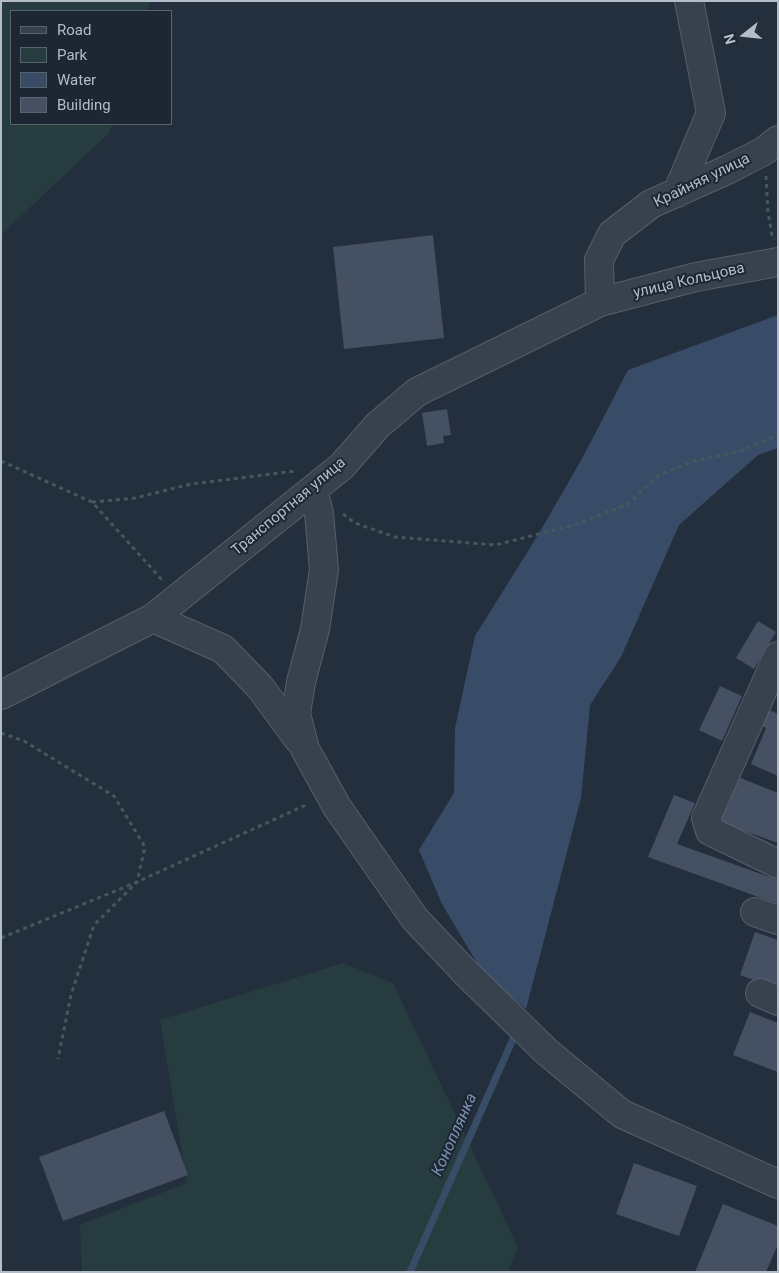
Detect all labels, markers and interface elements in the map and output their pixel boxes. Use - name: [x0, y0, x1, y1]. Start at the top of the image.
- legend: [10, 10, 172, 125]
- north arrow: [719, 10, 769, 60]
- text: Road: [57, 21, 91, 39]
- text: N: [721, 32, 739, 46]
- text: Park: [57, 46, 87, 64]
- text: Water: [57, 71, 96, 89]
- text: Building: [57, 96, 111, 114]
- street label: Крайняя улица: [651, 150, 753, 212]
- street label: улица Кольцова: [632, 259, 746, 303]
- street label: Транспортная улица: [228, 454, 350, 560]
- water label: Коноплянка: [428, 1091, 482, 1179]

